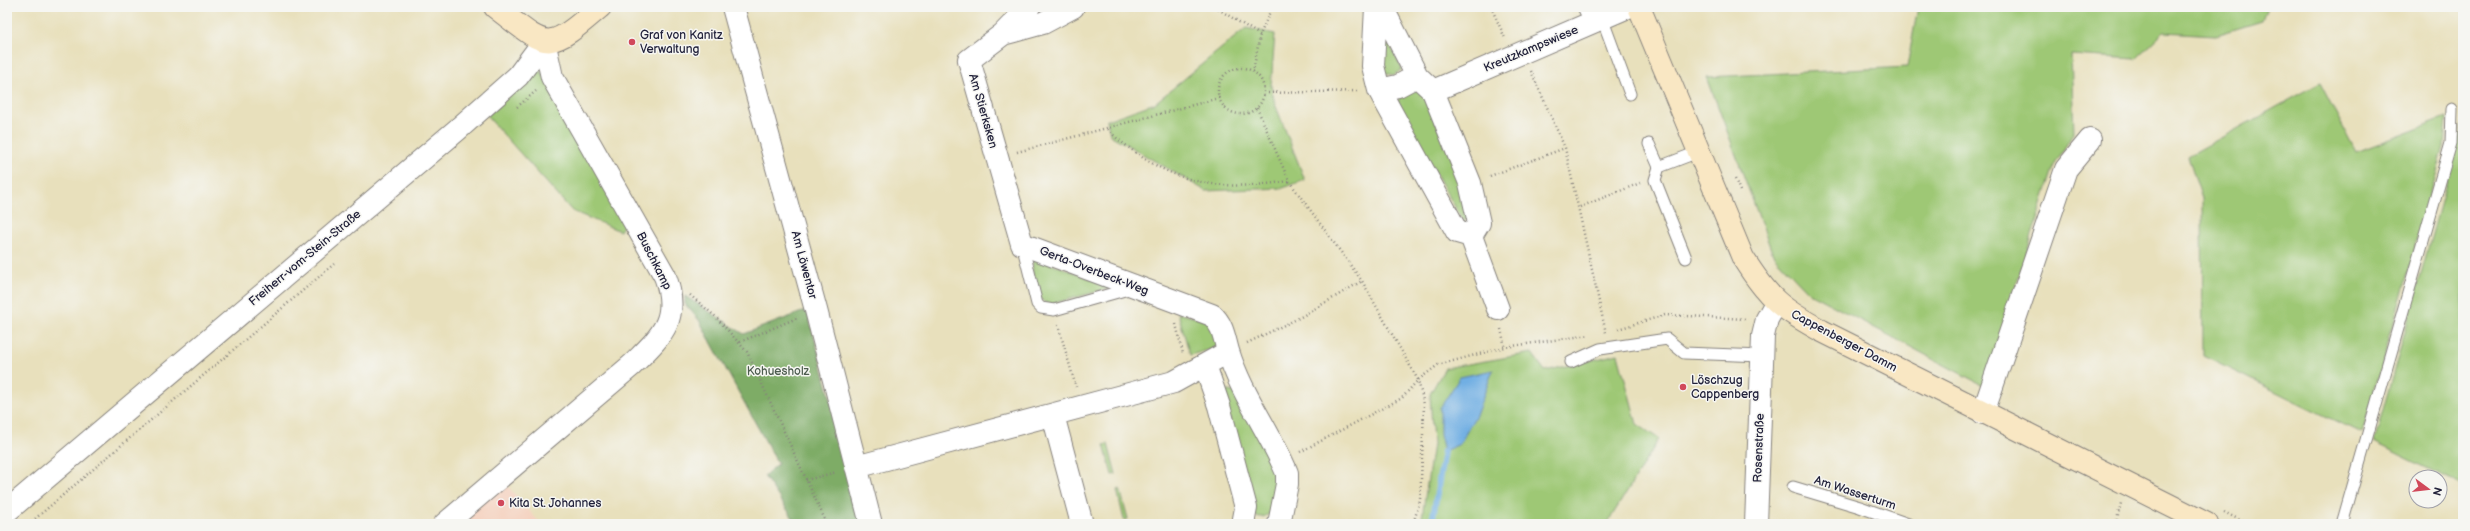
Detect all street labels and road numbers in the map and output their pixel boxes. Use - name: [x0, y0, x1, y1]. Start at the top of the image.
- street label: Kreutzkampswiese: [1481, 22, 1581, 76]
- street label: Am Stierksken: [965, 72, 1001, 150]
- street label: Freiherr-vom-Stein-Straße: [246, 207, 364, 309]
- street label: Buschkamp: [633, 229, 675, 293]
- street label: Am Löwentor: [788, 229, 820, 301]
- street label: Gerta-Overbeck-Weg: [1037, 243, 1151, 299]
- street label: Cappenberger Damm: [1788, 307, 1900, 375]
- street label: Rosenstraße: [1750, 413, 1768, 483]
- street label: Am Wasserturm: [1812, 473, 1898, 513]

